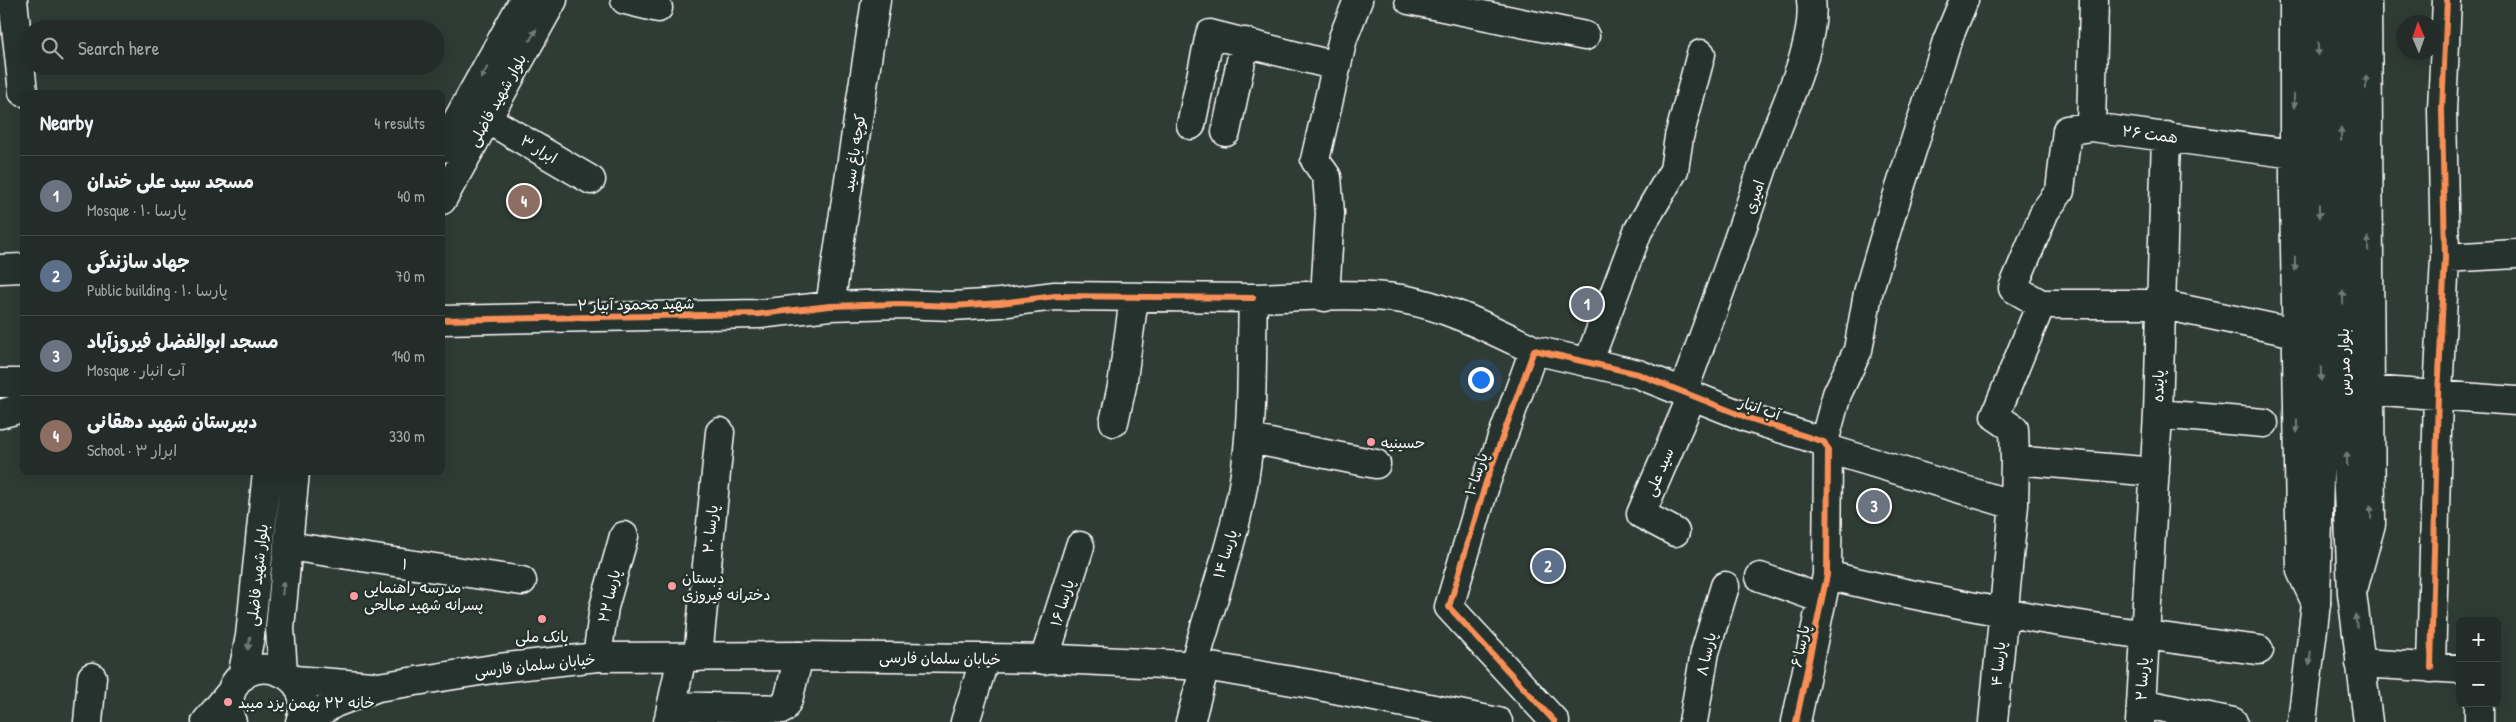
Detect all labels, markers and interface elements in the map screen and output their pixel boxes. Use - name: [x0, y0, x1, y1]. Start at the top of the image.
- north arrow: [2396, 15, 2441, 60]
- search box: [20, 20, 445, 75]
- one-way arrow: [529, 28, 538, 41]
- icon: search: [38, 34, 66, 62]
- text: Search here: [78, 35, 159, 61]
- one-way arrow: [2314, 41, 2322, 57]
- street label: بلوار شهید فاضلی: [463, 50, 531, 150]
- one-way arrow: [479, 67, 488, 80]
- one-way arrow: [2362, 73, 2370, 89]
- one-way arrow: [2290, 93, 2298, 109]
- text: Nearby: [40, 108, 93, 137]
- text: 4 results: [374, 112, 425, 134]
- street label: کوچه باغ سید: [837, 112, 871, 194]
- street label: همت ۲۶: [2121, 120, 2179, 148]
- one-way arrow: [2337, 126, 2345, 142]
- street label: ابرار ۳: [517, 130, 561, 168]
- text: مسجد سید علی خندان: [87, 168, 254, 194]
- street label: امیری: [1739, 177, 1769, 217]
- pin: 4: [508, 182, 540, 220]
- text: 1: [53, 185, 59, 207]
- text: 40 m: [397, 185, 425, 207]
- text: Mosque · پارسا ۱۰: [87, 199, 187, 221]
- one-way arrow: [2315, 203, 2323, 219]
- one-way arrow: [2363, 236, 2371, 252]
- text: جهاد سازندگی: [87, 248, 190, 274]
- one-way arrow: [2291, 256, 2299, 272]
- text: 2: [52, 265, 60, 287]
- text: 70 m: [395, 265, 425, 287]
- text: Public building · پارسا ۱۰: [87, 279, 228, 301]
- pin: 1: [1571, 285, 1603, 323]
- one-way arrow: [2339, 289, 2347, 305]
- street label: شهید محمود آبیار ۲: [577, 292, 695, 316]
- text: مسجد ابوالفضل فیروزآباد: [87, 328, 278, 354]
- street label: بلوار مدرس: [2333, 328, 2355, 396]
- text: 3: [52, 345, 60, 367]
- text: 140 m: [391, 345, 425, 367]
- text: Mosque · آب انبار: [87, 359, 185, 381]
- one-way arrow: [2317, 366, 2325, 382]
- your location: [1468, 367, 1494, 393]
- street label: پاینده: [2147, 370, 2169, 402]
- street label: آب انبار: [1736, 391, 1785, 425]
- text: دبیرستان شهید دهقانی: [87, 408, 257, 434]
- one-way arrow: [2294, 418, 2302, 434]
- text: 4: [53, 425, 59, 447]
- text: 330 m: [389, 425, 425, 447]
- place label: حسینیه: [1381, 432, 1425, 453]
- marker: حسینیه: [1365, 436, 1377, 448]
- text: School · ابرار ۳: [87, 439, 177, 461]
- street label: سید علی: [1639, 444, 1679, 500]
- street label: پارسا ۱۰: [1459, 450, 1493, 498]
- one-way arrow: [2343, 451, 2351, 467]
- pin: 3: [1858, 487, 1890, 525]
- one-way arrow: [2367, 503, 2375, 519]
- street label: پارسا ۲۰: [697, 504, 723, 554]
- street label: بلوار شهید فاضلی: [241, 523, 273, 627]
- street label: پارسا ۱۴: [1208, 527, 1242, 581]
- pin: 2: [1532, 547, 1564, 585]
- street label: ۱: [401, 553, 409, 575]
- street label: پارسا ۲۲: [593, 567, 625, 625]
- place label: دبستان دخترانه فیروزی: [682, 567, 770, 605]
- place label: مدرسه راهنمایی پسرانه شهید صالحی: [364, 577, 483, 615]
- street label: پارسا ۱۶: [1045, 577, 1079, 629]
- one-way arrow: [280, 580, 288, 596]
- marker: دبستان دخترانه فیروزی: [666, 580, 678, 592]
- marker: مدرسه راهنمایی پسرانه شهید صالحی: [348, 590, 360, 602]
- marker: بانک ملی: [536, 613, 548, 625]
- one-way arrow: [2352, 613, 2360, 629]
- map controls: [2456, 617, 2501, 707]
- button: +: [2456, 617, 2501, 662]
- street label: پارسا ۶: [1785, 623, 1815, 669]
- place label: بانک ملی: [515, 626, 569, 647]
- street label: پارسا ۸: [1691, 630, 1721, 678]
- one-way arrow: [244, 635, 252, 651]
- street label: پارسا ۴: [1986, 641, 2010, 687]
- street label: خیابان سلمان فارسی: [879, 646, 1001, 670]
- street label: خیابان سلمان فارسی: [473, 648, 597, 682]
- one-way arrow: [2306, 651, 2314, 667]
- street label: پارسا ۲: [2130, 657, 2154, 701]
- button: −: [2456, 662, 2501, 707]
- place label: خانه ۲۲ بهمن یزد میبد: [238, 692, 375, 713]
- marker: خانه ۲۲ بهمن یزد میبد: [222, 696, 234, 708]

